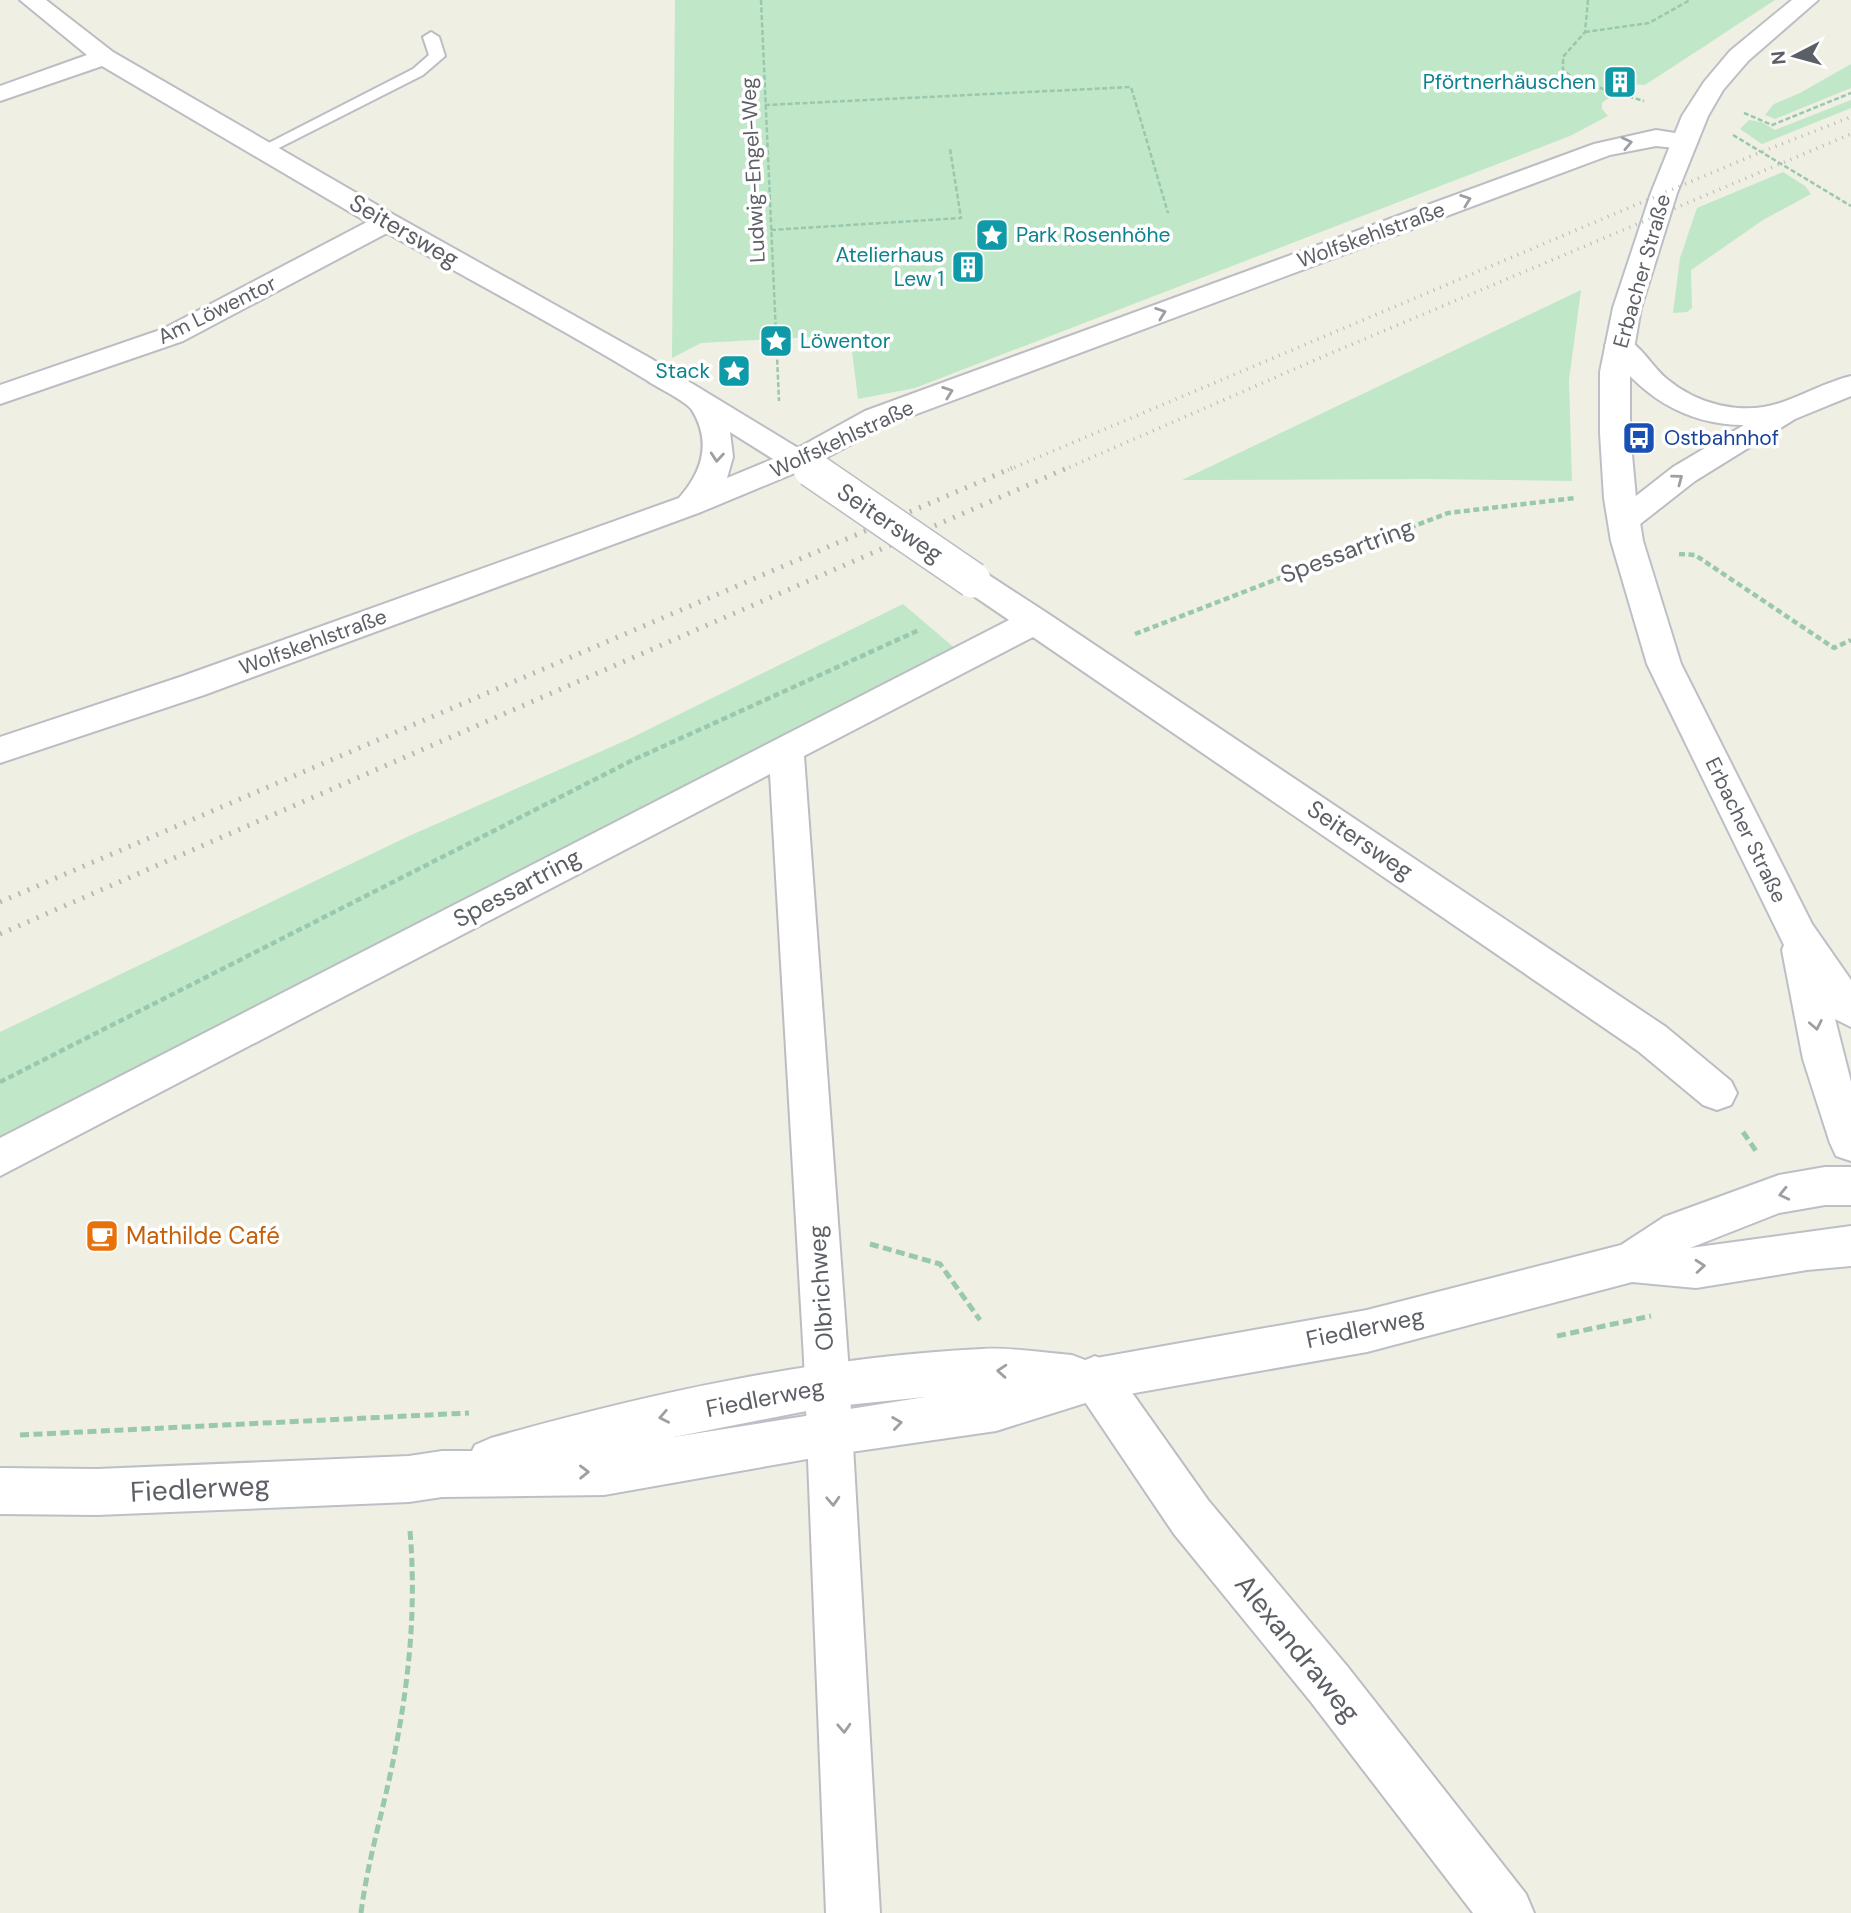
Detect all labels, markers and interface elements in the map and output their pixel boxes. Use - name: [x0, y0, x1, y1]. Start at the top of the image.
- north arrow: [1760, 21, 1830, 91]
- text: N: [1765, 50, 1792, 66]
- building icon: Pförtnerhäuschen: [1601, 63, 1639, 101]
- place label: Pförtnerhäuschen: [1423, 68, 1596, 96]
- street label: Ludwig-Engel-Weg: [734, 76, 772, 263]
- one-way arrow: [1621, 136, 1633, 151]
- street label: Seitersweg: [344, 187, 465, 274]
- street label: Erbacher Straße: [1607, 191, 1677, 351]
- one-way arrow: [1460, 194, 1472, 208]
- street label: Wolfskehlstraße: [1293, 195, 1449, 275]
- place icon: Park Rosenhöhe: [973, 216, 1011, 254]
- place label: Park Rosenhöhe: [1016, 221, 1170, 249]
- place label: Atelierhaus Lew 1: [836, 241, 944, 293]
- building icon: Atelierhaus Lew 1: [949, 248, 987, 286]
- street label: Am Löwentor: [153, 269, 281, 351]
- one-way arrow: [1155, 307, 1167, 321]
- place icon: Löwentor: [757, 322, 795, 360]
- place label: Löwentor: [800, 327, 891, 355]
- place icon: Stack: [715, 352, 753, 390]
- place label: Stack: [656, 357, 710, 385]
- one-way arrow: [941, 386, 953, 400]
- street label: Wolfskehlstraße: [766, 393, 918, 484]
- bus stop icon: Ostbahnhof: [1620, 419, 1658, 457]
- place label: Ostbahnhof: [1664, 424, 1779, 452]
- one-way arrow: [710, 452, 725, 463]
- one-way arrow: [1670, 475, 1683, 487]
- street label: Seitersweg: [831, 476, 949, 569]
- street label: Spessartring: [1276, 511, 1418, 590]
- street label: Wolfskehlstraße: [235, 602, 391, 682]
- street label: Erbacher Straße: [1699, 753, 1793, 908]
- street label: Seitersweg: [1301, 793, 1419, 886]
- street label: Spessartring: [448, 841, 586, 934]
- one-way arrow: [1807, 1019, 1822, 1031]
- one-way arrow: [1778, 1186, 1790, 1200]
- cafe icon: Mathilde Café: [83, 1217, 121, 1255]
- place label: Mathilde Café: [126, 1220, 280, 1251]
- street label: Olbrichweg: [801, 1224, 840, 1352]
- one-way arrow: [1695, 1259, 1706, 1274]
- street label: Fiedlerweg: [1303, 1300, 1427, 1355]
- one-way arrow: [996, 1364, 1007, 1379]
- street label: Fiedlerweg: [703, 1371, 827, 1424]
- one-way arrow: [658, 1409, 670, 1424]
- one-way arrow: [891, 1416, 903, 1431]
- one-way arrow: [579, 1465, 590, 1480]
- street label: Fiedlerweg: [129, 1466, 271, 1511]
- one-way arrow: [825, 1496, 840, 1507]
- street label: Alexandraweg: [1226, 1567, 1369, 1730]
- one-way arrow: [836, 1723, 851, 1734]

